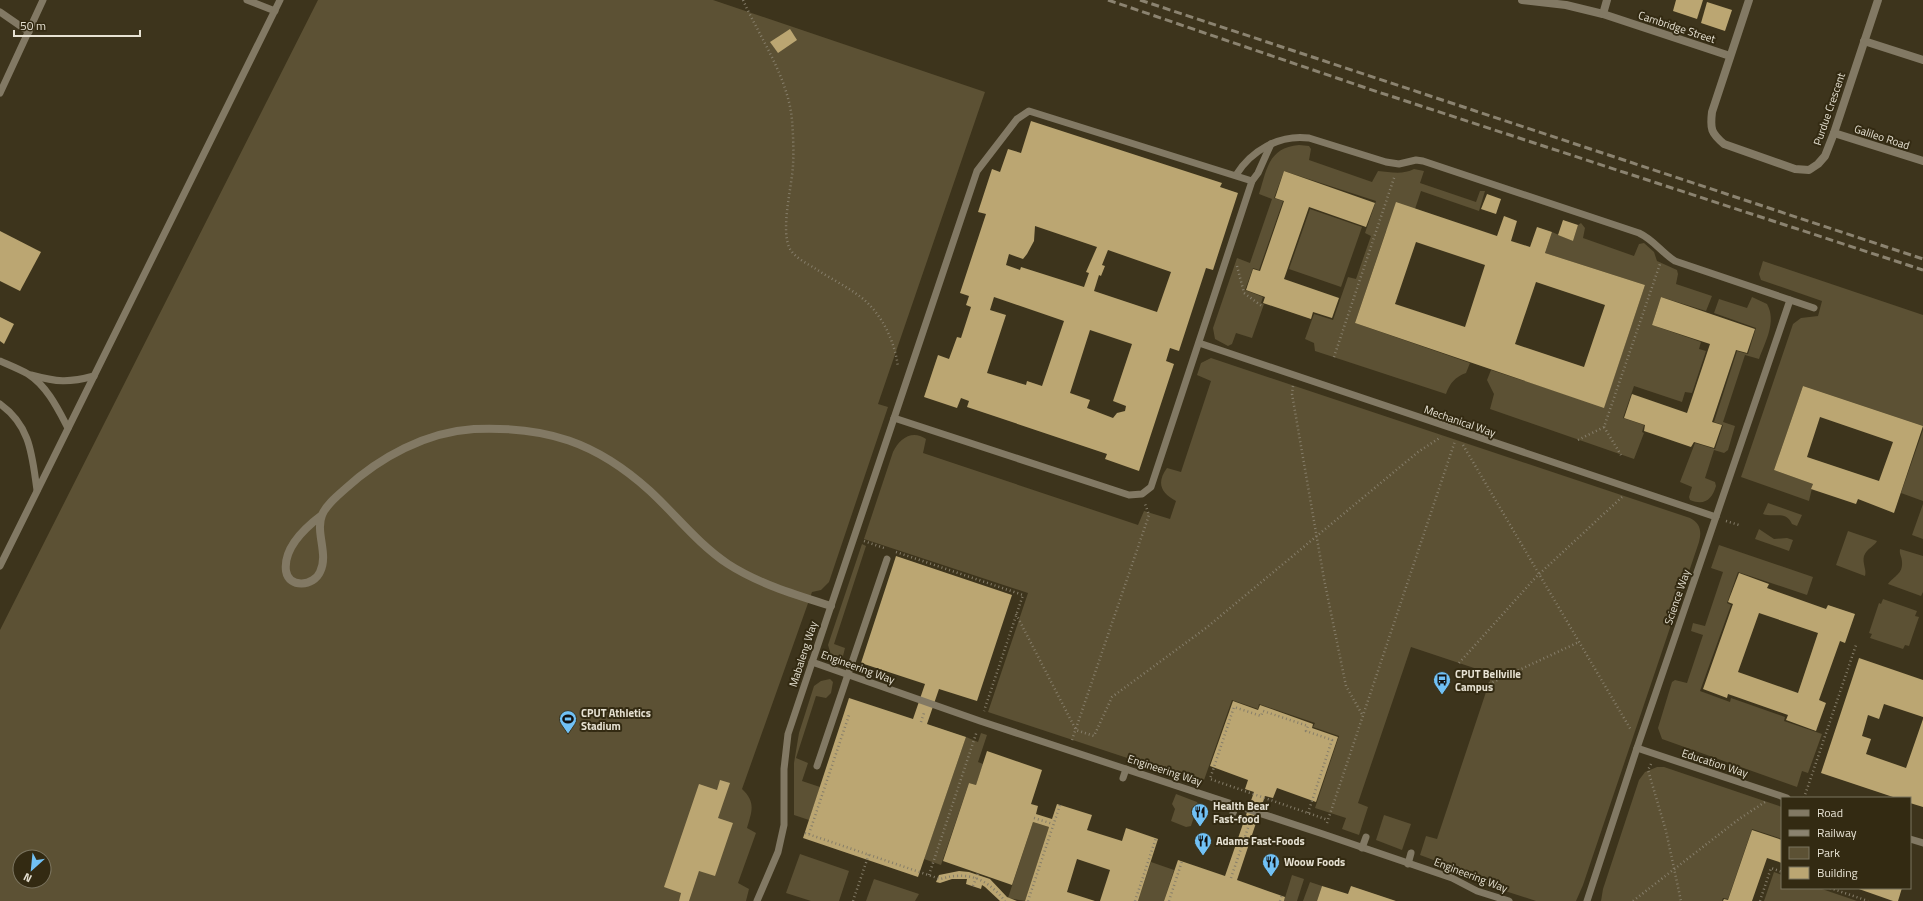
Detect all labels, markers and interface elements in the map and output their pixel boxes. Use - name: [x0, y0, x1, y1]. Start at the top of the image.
- street label: Cambridge Street: [1636, 7, 1718, 47]
- scale bar: [14, 12, 140, 38]
- text: 50 m: [20, 16, 46, 35]
- street label: Purdue Crescent: [1809, 70, 1849, 148]
- street label: Galileo Road: [1852, 121, 1912, 154]
- street label: Mechanical Way: [1422, 401, 1499, 441]
- street label: Science Way: [1660, 566, 1694, 627]
- street label: Mabaleng Way: [785, 618, 821, 689]
- street label: Engineering Way: [819, 646, 898, 688]
- place label: CPUT Bellville Campus: [1455, 666, 1521, 695]
- bus stop icon: CPUT Bellville Campus: [1432, 670, 1452, 695]
- place label: CPUT Athletics Stadium: [581, 705, 651, 734]
- sports icon: CPUT Athletics Stadium: [558, 709, 578, 734]
- street label: Education Way: [1680, 745, 1751, 781]
- street label: Engineering Way: [1126, 750, 1205, 790]
- legend: [1781, 797, 1911, 889]
- place label: Health Bear Fast-food: [1213, 798, 1269, 827]
- restaurant icon: Health Bear Fast-food: [1190, 802, 1210, 827]
- text: Road: [1817, 803, 1843, 822]
- text: Railway: [1817, 823, 1857, 842]
- restaurant icon: Adams Fast-Foods: [1193, 831, 1213, 856]
- place label: Adams Fast-Foods: [1216, 833, 1305, 849]
- text: Park: [1817, 843, 1840, 862]
- north arrow: [12, 849, 52, 889]
- restaurant icon: Woow Foods: [1261, 852, 1281, 877]
- place label: Woow Foods: [1284, 854, 1345, 870]
- street label: Engineering Way: [1432, 854, 1511, 897]
- text: Building: [1817, 863, 1858, 882]
- text: N: [20, 869, 34, 887]

